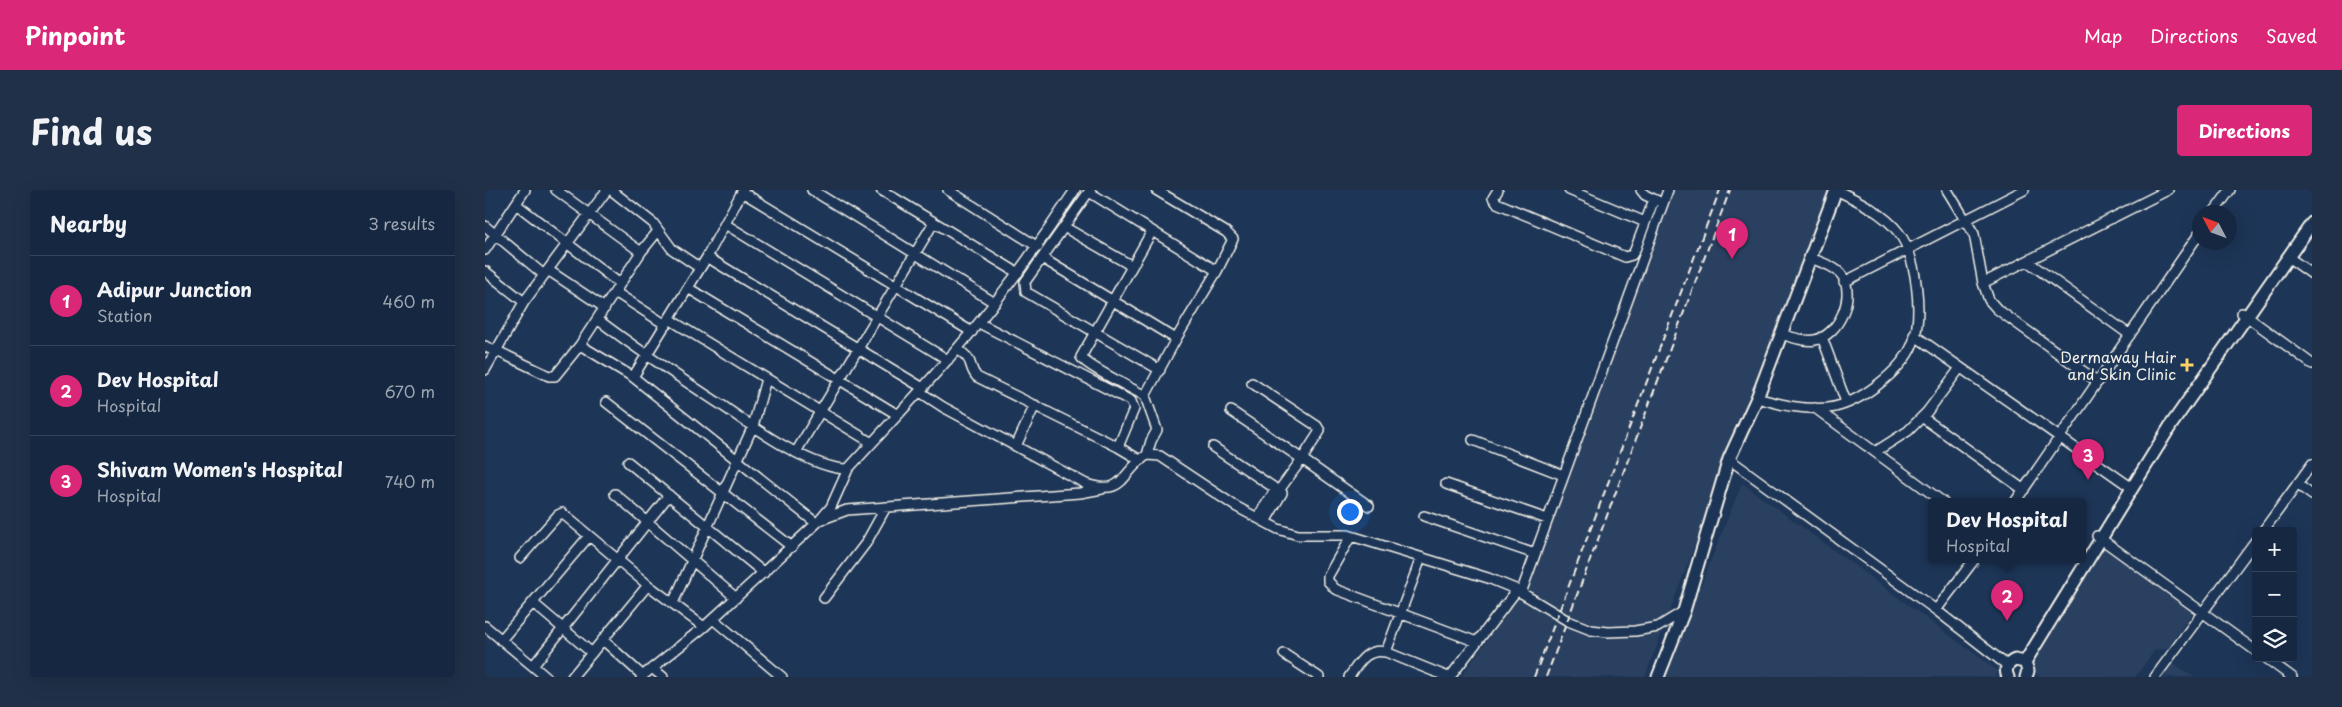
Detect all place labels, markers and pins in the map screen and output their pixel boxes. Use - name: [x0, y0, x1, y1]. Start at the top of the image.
- pin: 1: [1716, 218, 1748, 259]
- place label: Dermaway Hair and Skin Clinic: [2060, 345, 2176, 385]
- marker: Dermaway Hair and Skin Clinic: [2180, 358, 2194, 372]
- pin: 3: [2072, 439, 2104, 480]
- pin: 2: [1991, 580, 2023, 621]

